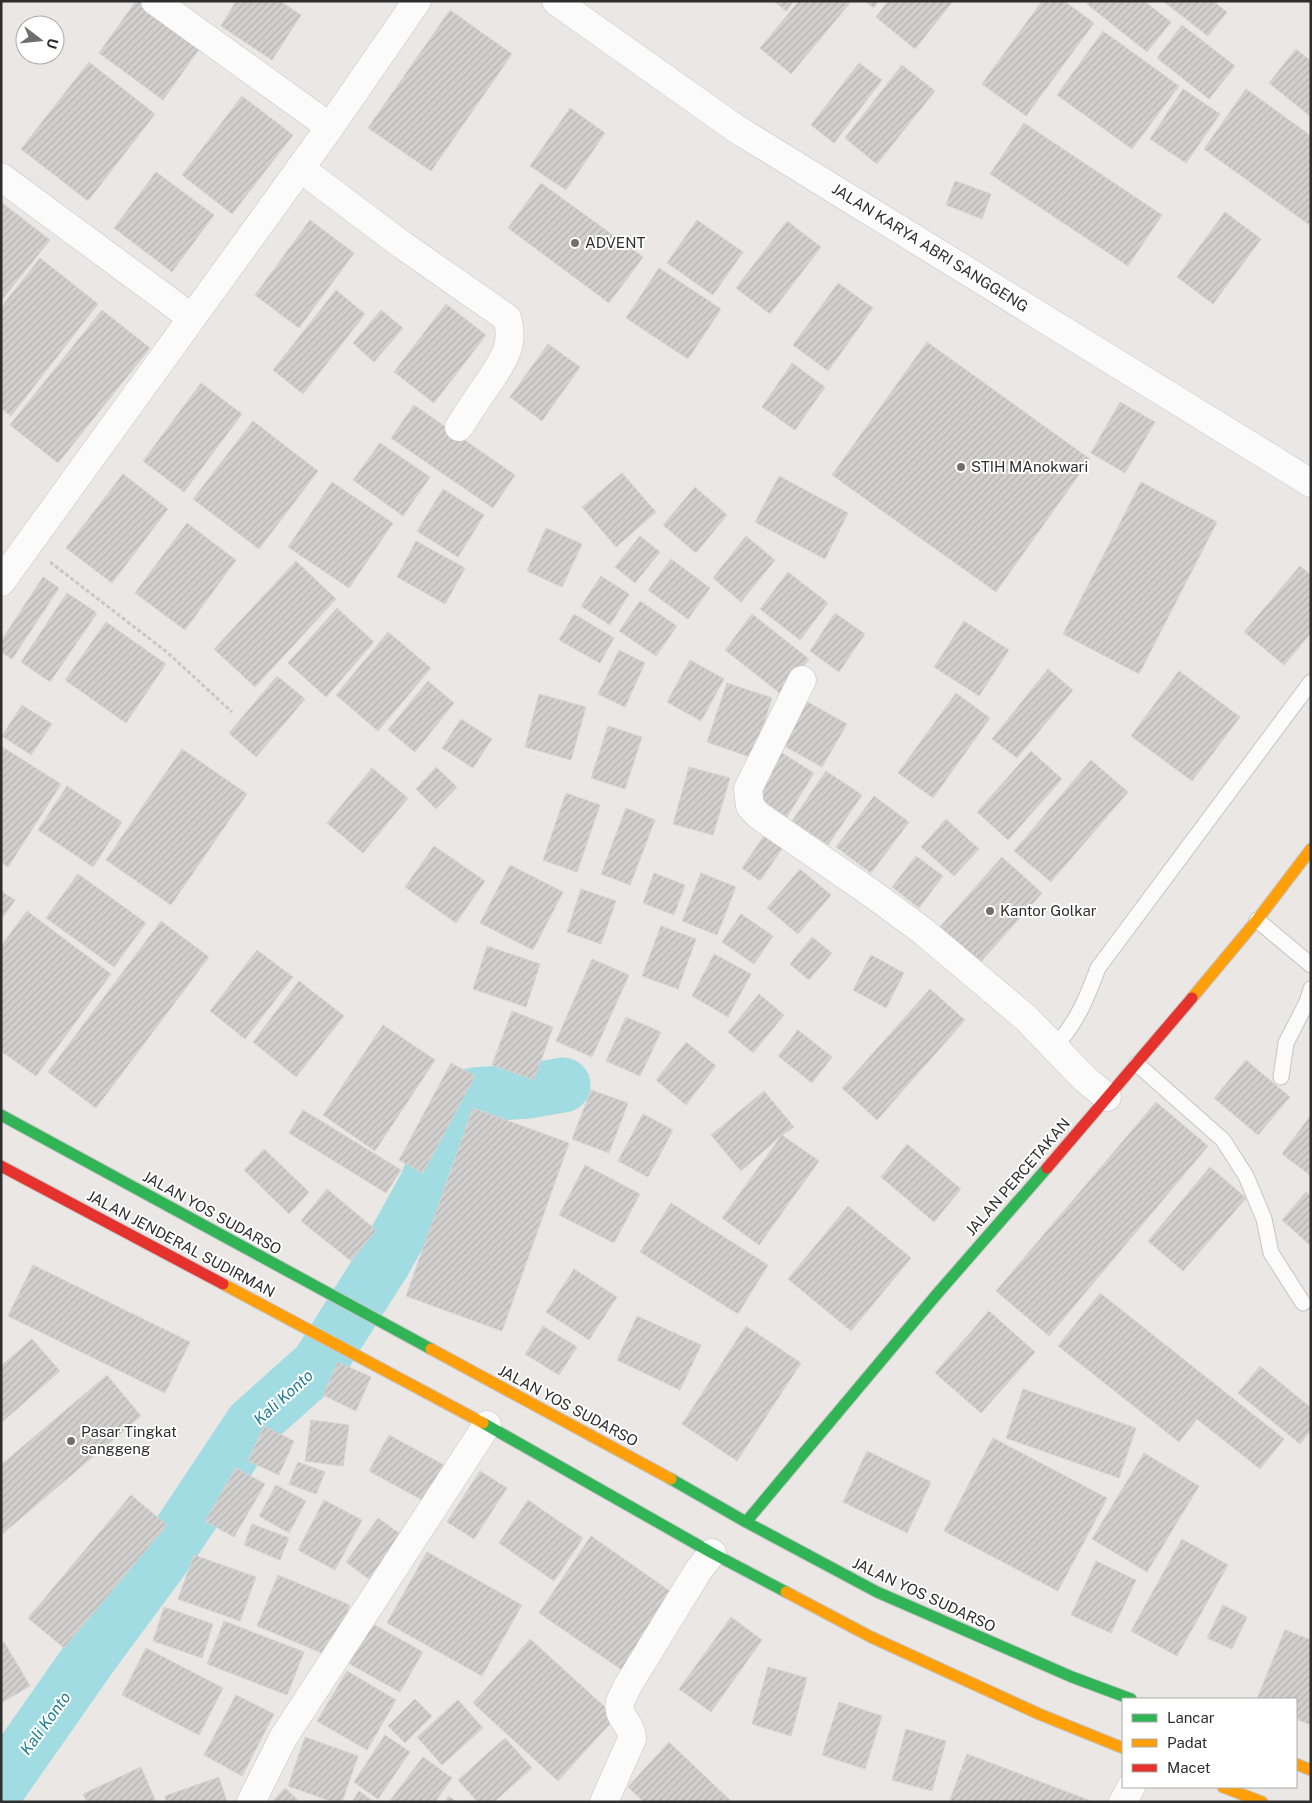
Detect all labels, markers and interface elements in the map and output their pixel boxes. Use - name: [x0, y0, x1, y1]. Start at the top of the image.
- north arrow: [15, 15, 65, 65]
- text: U: [43, 37, 62, 51]
- street label: JALAN KARYA ABRI SANGGENG: [829, 180, 1031, 315]
- place label: ADVENT: [585, 234, 646, 251]
- marker: ADVENT: [569, 237, 581, 249]
- place label: STIH MAnokwari: [971, 458, 1088, 475]
- marker: STIH MAnokwari: [955, 461, 967, 473]
- place label: Kantor Golkar: [1000, 902, 1097, 919]
- marker: Kantor Golkar: [984, 905, 996, 917]
- street label: JALAN PERCETAKAN: [962, 1115, 1073, 1239]
- street label: JALAN YOS SUDARSO: [140, 1167, 284, 1258]
- street label: JALAN JENDERAL SUDIRMAN: [84, 1187, 278, 1300]
- street label: JALAN YOS SUDARSO: [496, 1362, 641, 1450]
- water label: Kali Konto: [250, 1366, 317, 1429]
- place label: Pasar Tingkat sanggeng: [81, 1423, 177, 1457]
- marker: Pasar Tingkat sanggeng: [65, 1435, 77, 1447]
- street label: JALAN YOS SUDARSO: [850, 1554, 998, 1635]
- water label: Kali Konto: [16, 1688, 75, 1758]
- legend: [1122, 1698, 1297, 1788]
- text: Lancar: [1167, 1709, 1215, 1726]
- text: Padat: [1167, 1734, 1208, 1751]
- text: Macet: [1167, 1759, 1211, 1776]

